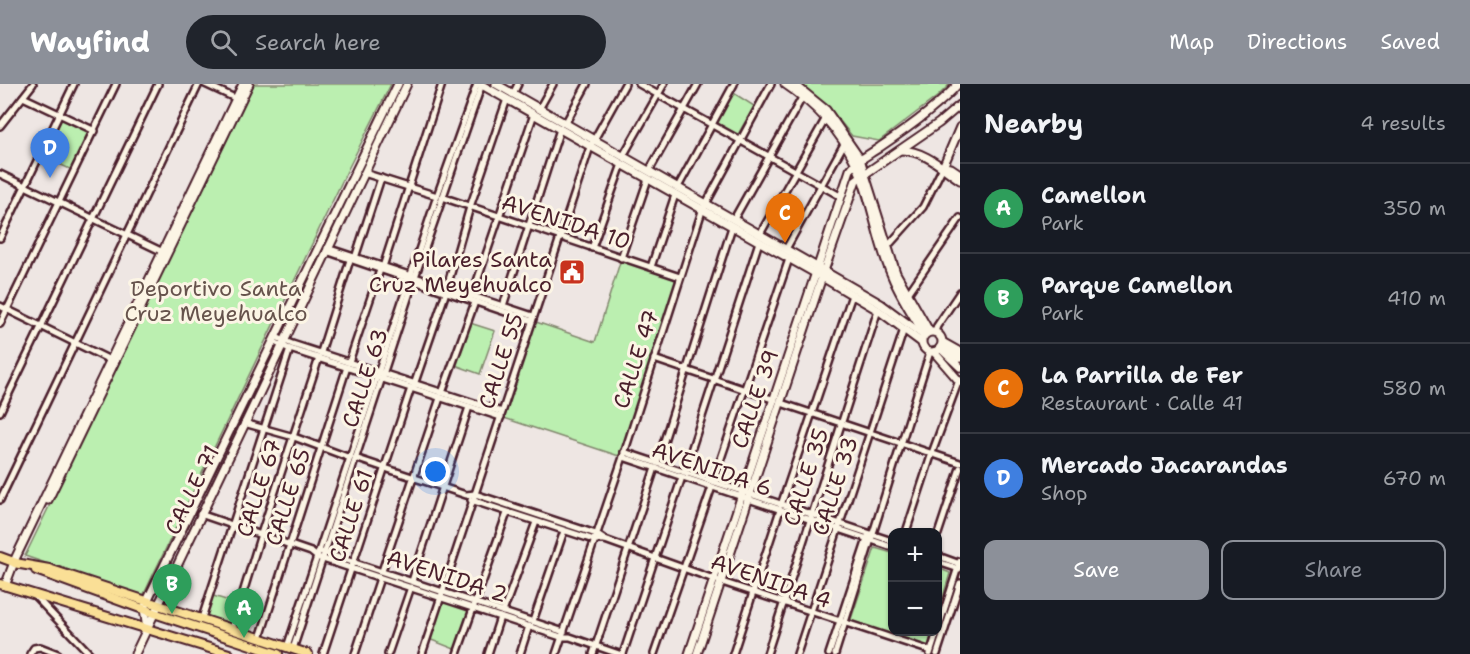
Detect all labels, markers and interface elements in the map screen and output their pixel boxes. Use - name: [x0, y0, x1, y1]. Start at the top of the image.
- search box: [186, 15, 606, 69]
- text: Wayfind: [30, 23, 150, 61]
- icon: search: [207, 26, 240, 59]
- text: Search here: [255, 28, 381, 57]
- text: Map: [1169, 28, 1214, 56]
- text: Directions: [1247, 28, 1347, 56]
- text: Saved: [1380, 28, 1440, 56]
- text: Nearby: [984, 106, 1083, 141]
- text: 4 results: [1360, 110, 1446, 136]
- pin: D: [31, 128, 70, 178]
- text: Camellon: [1041, 181, 1146, 210]
- street label: AVENIDA 10: [498, 188, 634, 256]
- pin: C: [766, 194, 804, 243]
- text: A: [996, 195, 1011, 221]
- text: 350 m: [1382, 195, 1446, 221]
- text: Park: [1041, 210, 1084, 236]
- place label: Pilares Santa Cruz Meyehualco: [369, 245, 552, 299]
- public building icon: Pilares Santa Cruz Meyehualco: [557, 257, 587, 287]
- text: Parque Camellon: [1041, 271, 1233, 300]
- park label: Deportivo Santa Cruz Meyehualco: [124, 274, 308, 328]
- text: B: [997, 285, 1010, 311]
- text: 410 m: [1387, 285, 1446, 311]
- text: Park: [1041, 300, 1084, 326]
- street label: CALLE 47: [606, 306, 666, 412]
- street label: CALLE 55: [472, 309, 530, 413]
- street label: CALLE 63: [335, 325, 395, 431]
- street label: CALLE 39: [725, 346, 785, 452]
- text: La Parrilla de Fer: [1041, 361, 1243, 390]
- text: C: [997, 375, 1010, 401]
- text: 580 m: [1383, 375, 1446, 401]
- text: Restaurant · Calle 41: [1041, 390, 1243, 416]
- street label: CALLE 35: [777, 424, 835, 530]
- street label: CALLE 33: [805, 433, 865, 539]
- street label: CALLE 67: [230, 435, 288, 541]
- street label: AVENIDA 6: [648, 435, 776, 503]
- street label: CALLE 71: [158, 440, 226, 540]
- street label: CALLE 65: [259, 445, 317, 549]
- text: Mercado Jacarandas: [1041, 451, 1288, 480]
- your location: [421, 457, 450, 486]
- text: D: [996, 465, 1011, 491]
- text: 670 m: [1383, 465, 1446, 491]
- street label: CALLE 61: [322, 466, 380, 566]
- text: Shop: [1041, 480, 1088, 506]
- map controls: [888, 528, 942, 636]
- button: +: [888, 528, 942, 582]
- button: Save: [984, 540, 1209, 600]
- button: Share: [1221, 540, 1446, 600]
- street label: AVENIDA 2: [383, 543, 511, 609]
- street label: AVENIDA 4: [707, 547, 835, 615]
- pin: B: [152, 564, 192, 614]
- button: −: [888, 582, 942, 636]
- pin: A: [224, 588, 264, 638]

